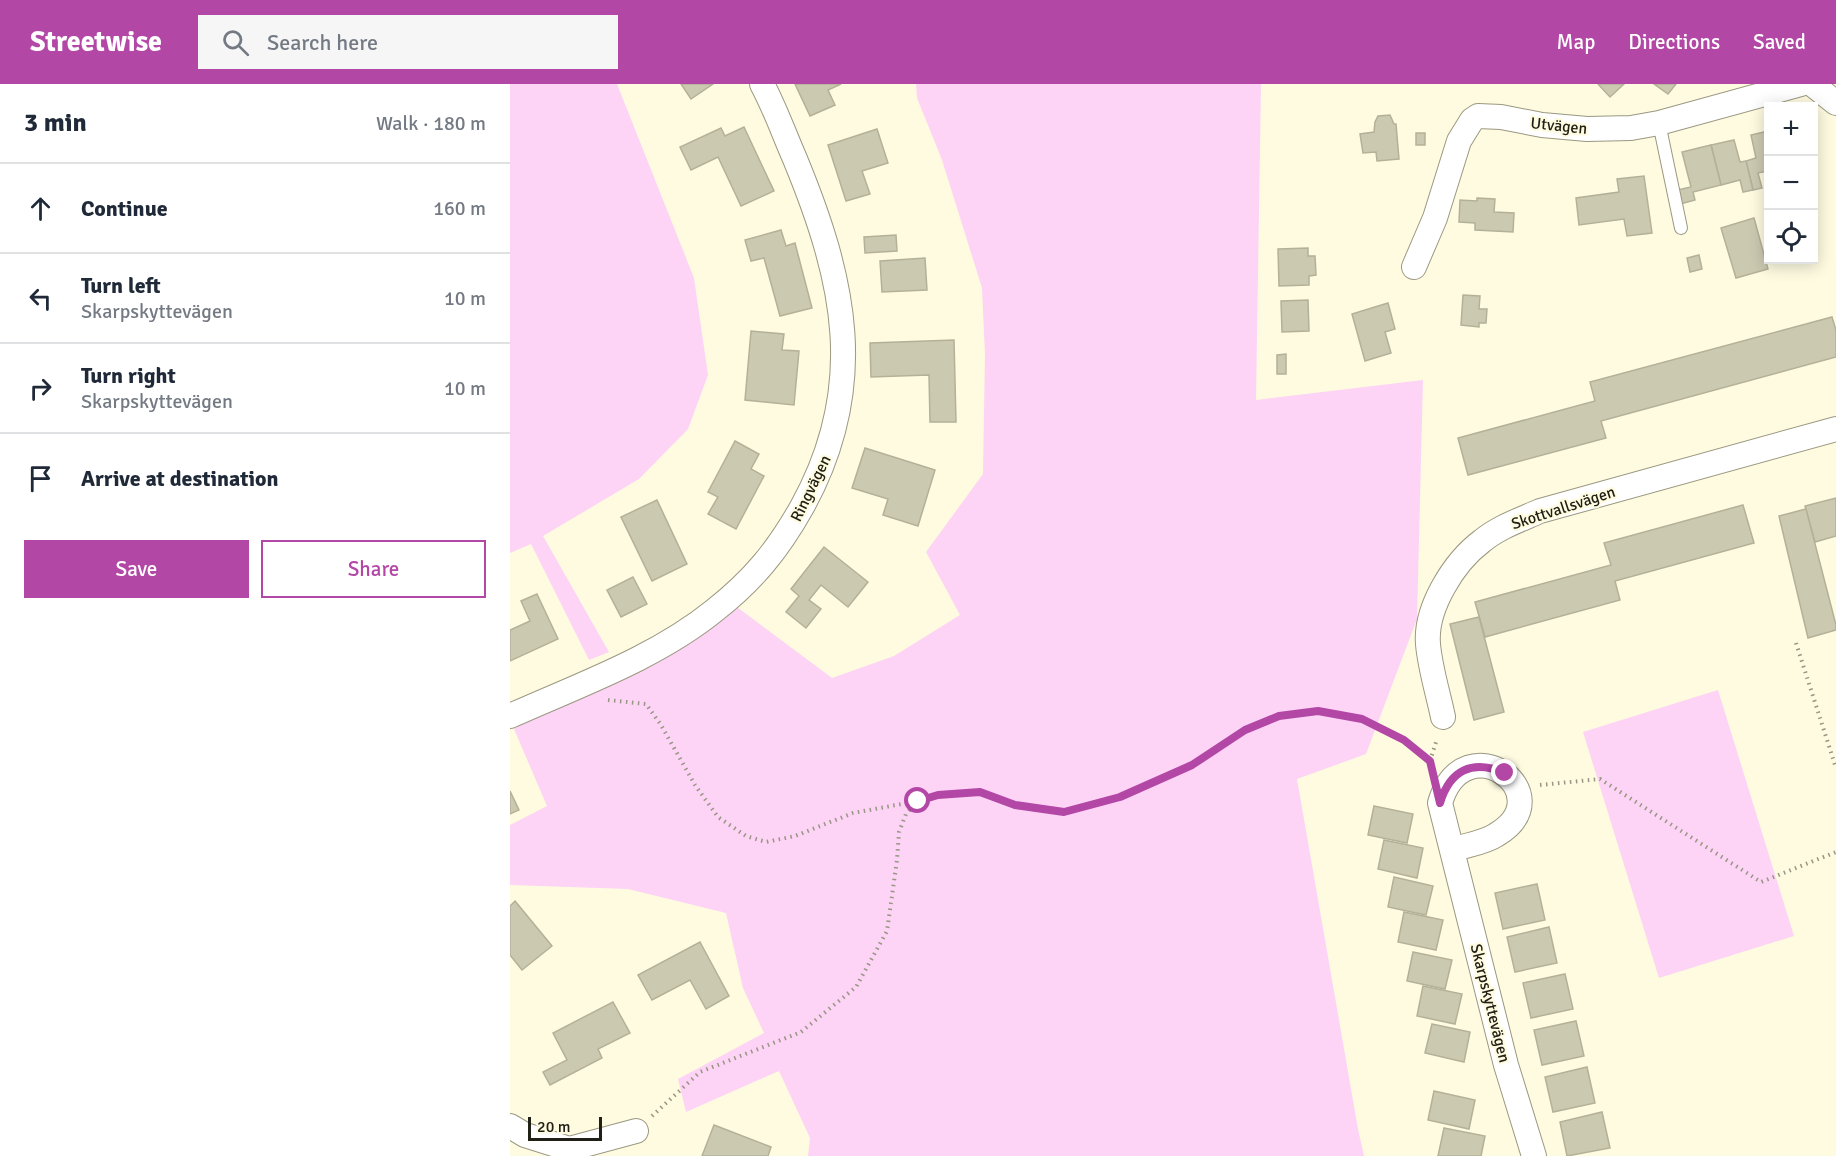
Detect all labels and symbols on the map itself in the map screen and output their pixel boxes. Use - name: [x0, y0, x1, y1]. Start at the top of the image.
- street label: Utvägen: [1530, 113, 1588, 139]
- street label: Ringvägen: [786, 452, 836, 525]
- street label: Skottvallsvägen: [1509, 482, 1618, 534]
- route end: [1491, 759, 1517, 785]
- route start: [904, 787, 930, 813]
- street label: Skarpskyttevägen: [1466, 942, 1514, 1065]
- scale bar: [528, 1114, 602, 1142]

